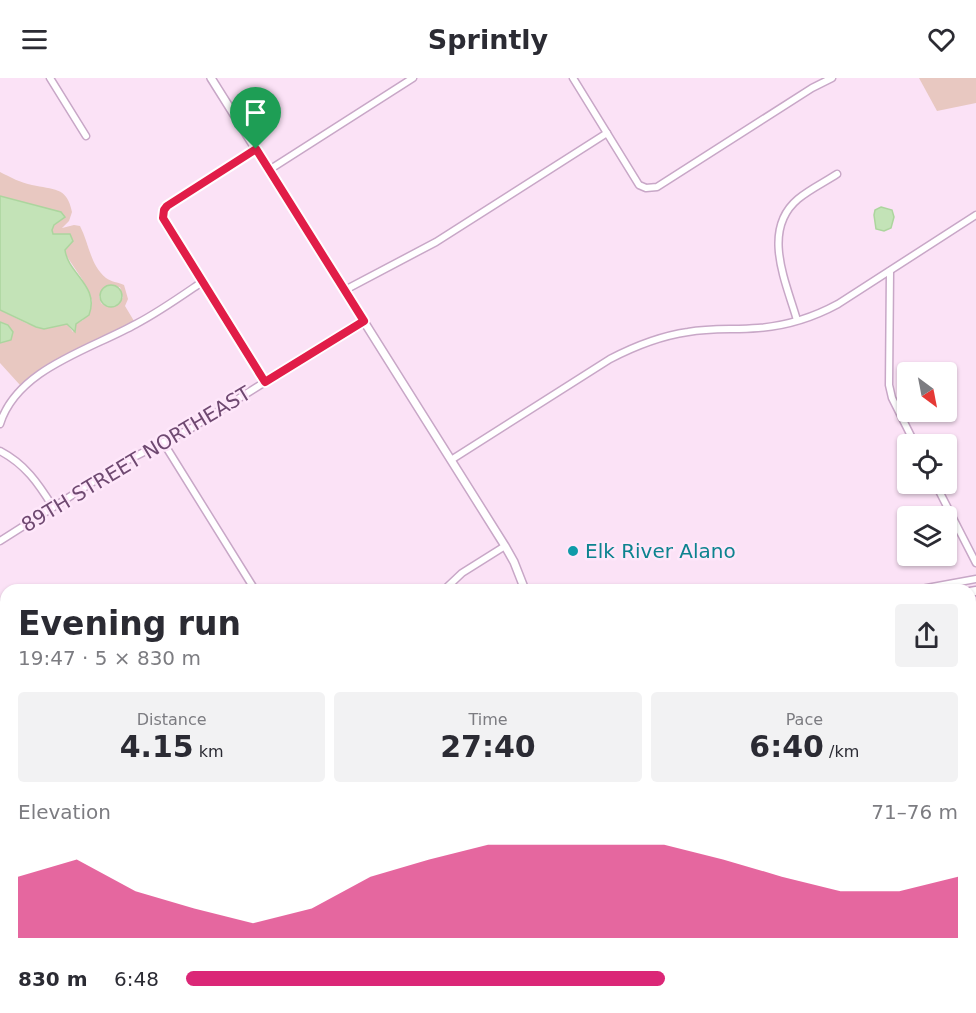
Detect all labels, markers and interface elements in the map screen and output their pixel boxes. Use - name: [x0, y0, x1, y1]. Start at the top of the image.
- icon: menu: [18, 23, 51, 56]
- icon: heart: [925, 23, 958, 56]
- text: Sprintly: [428, 24, 548, 55]
- pin: [230, 87, 281, 149]
- icon: arrive: [239, 96, 272, 129]
- north arrow: [897, 362, 957, 422]
- map controls: [897, 362, 957, 566]
- street label: 89TH STREET NORTHEAST: [17, 380, 256, 537]
- button: locate: [897, 434, 957, 494]
- button: layers: [897, 506, 957, 566]
- place label: Elk River Alano: [585, 539, 736, 563]
- marker: Elk River Alano: [566, 544, 580, 558]
- text: Evening run: [18, 604, 241, 643]
- button: share: [895, 604, 958, 667]
- text: 19:47 · 5 × 830 m: [18, 646, 201, 670]
- text: Distance: [137, 710, 207, 729]
- text: Time: [468, 710, 508, 729]
- text: Pace: [786, 710, 823, 729]
- text: 4.15: [120, 729, 194, 764]
- text: 27:40: [440, 729, 536, 764]
- text: 6:40: [749, 729, 824, 764]
- text: km: [194, 742, 224, 761]
- text: /km: [824, 742, 859, 761]
- text: Elevation: [18, 800, 111, 824]
- text: 71–76 m: [871, 800, 958, 824]
- text: 830 m: [18, 967, 88, 991]
- text: 6:48: [114, 967, 159, 991]

